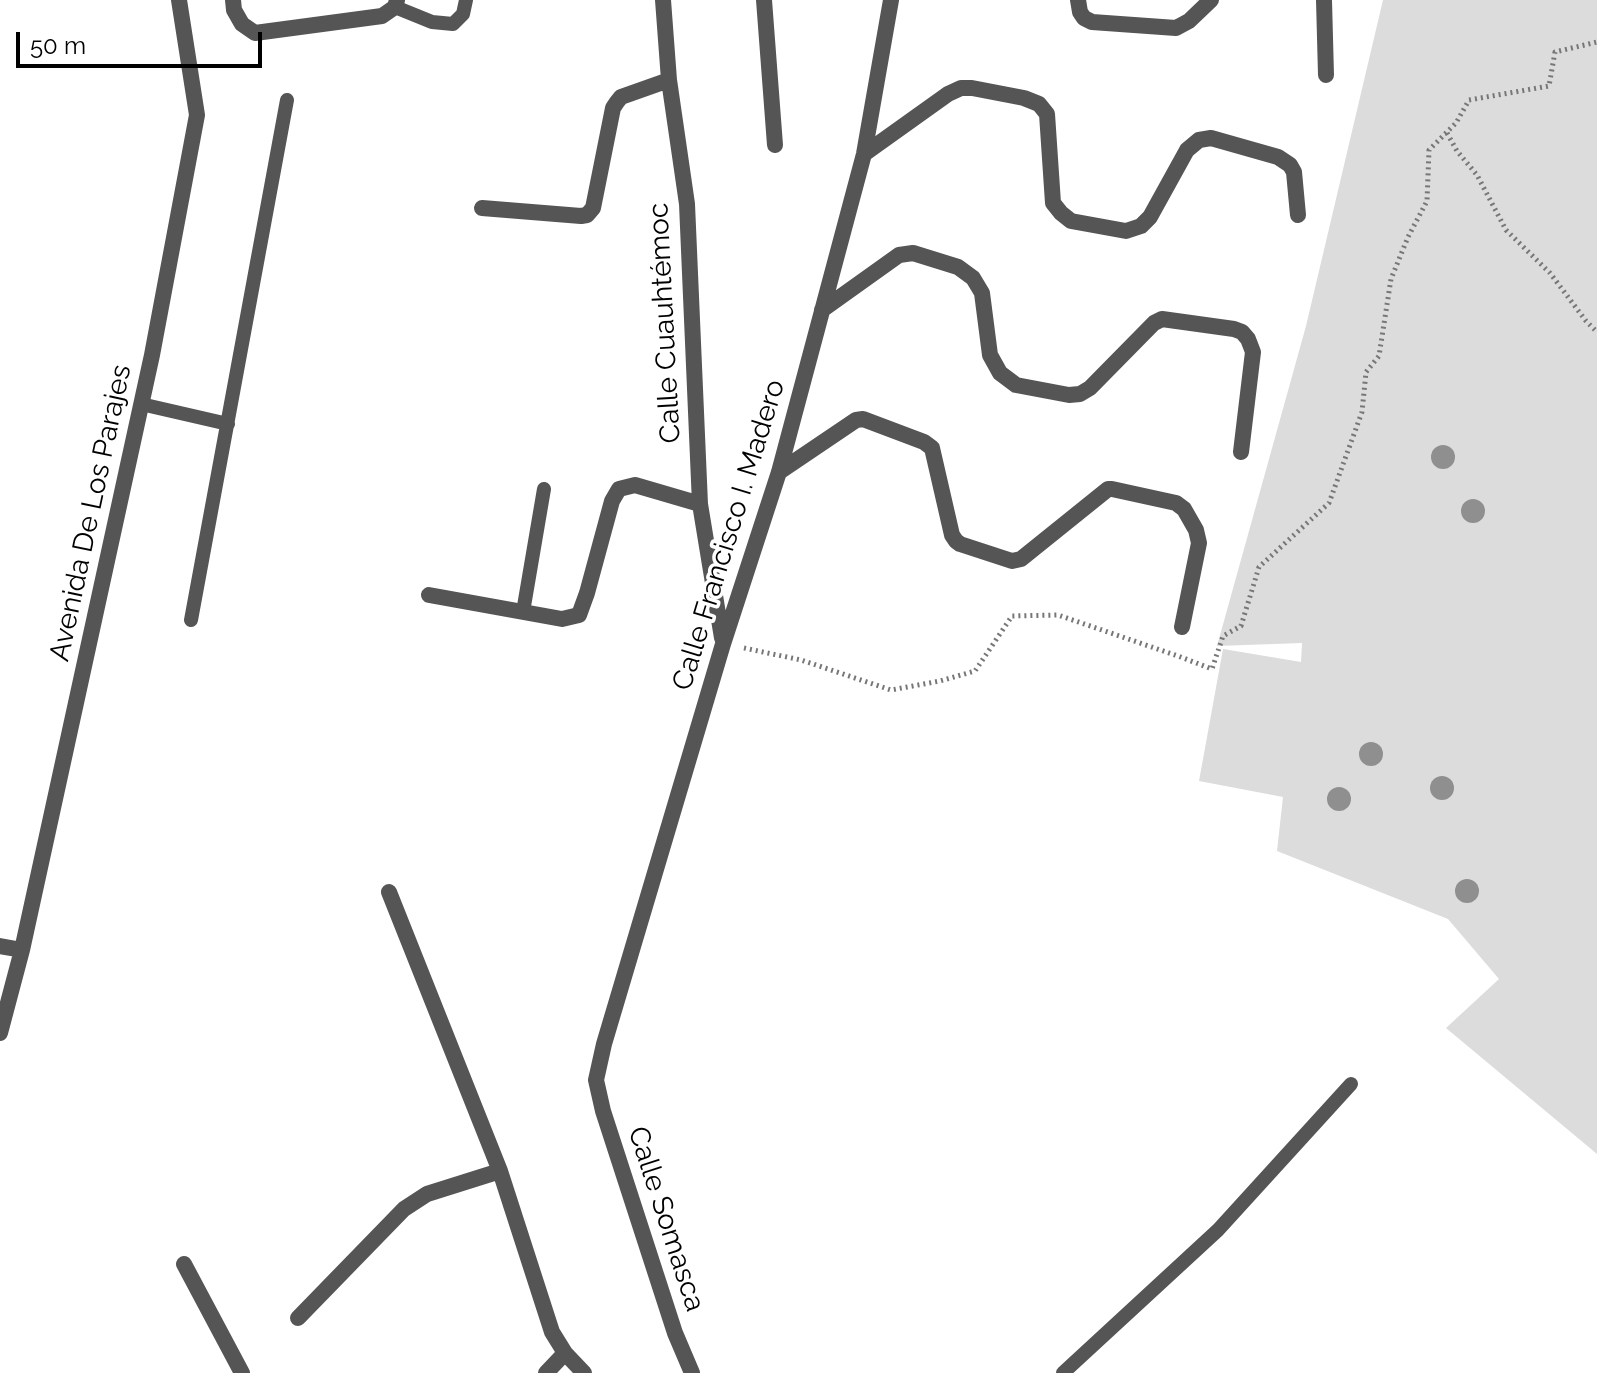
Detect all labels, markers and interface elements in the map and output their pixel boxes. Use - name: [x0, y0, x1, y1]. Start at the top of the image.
- scale bar: [20, 16, 266, 66]
- text: 50 m: [30, 31, 86, 60]
- street label: Calle Cuauhtémoc: [642, 202, 688, 444]
- street label: Avenida De Los Parajes: [43, 362, 139, 664]
- street label: Calle Francisco I. Madero: [666, 376, 792, 694]
- street label: Calle Somasca: [620, 1122, 712, 1316]

